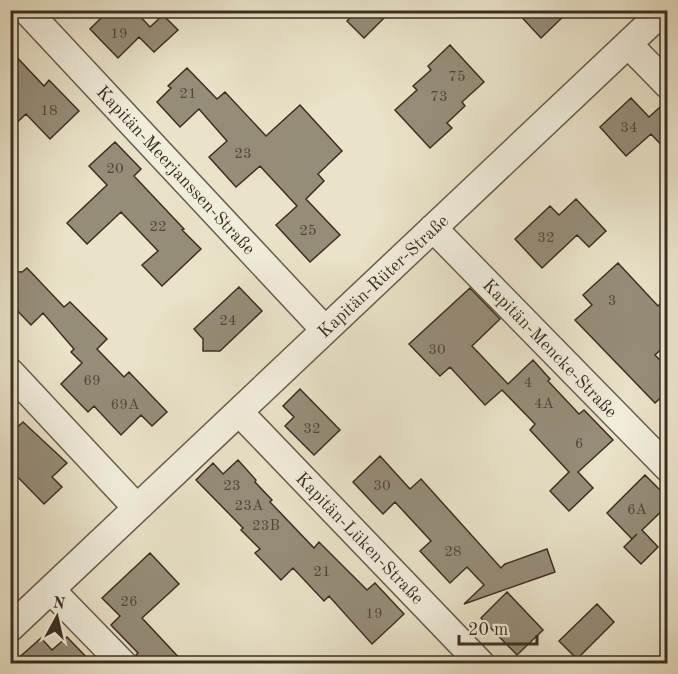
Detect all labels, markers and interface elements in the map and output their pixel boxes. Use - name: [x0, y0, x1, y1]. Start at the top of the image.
- house number: 19: [110, 27, 128, 42]
- house number: 75: [448, 70, 466, 85]
- street label: Kapitän-Meerjanssen-Straße: [92, 83, 258, 259]
- house number: 21: [179, 87, 197, 102]
- house number: 73: [430, 90, 448, 105]
- house number: 18: [40, 104, 58, 119]
- house number: 34: [620, 121, 638, 136]
- house number: 23: [234, 147, 252, 162]
- house number: 20: [106, 162, 124, 177]
- street label: Kapitän-Rüter-Straße: [315, 212, 452, 342]
- house number: 22: [149, 220, 167, 235]
- house number: 25: [299, 224, 317, 239]
- house number: 32: [537, 231, 555, 246]
- street label: Kapitän-Mencke-Straße: [479, 276, 620, 421]
- house number: 3: [608, 294, 616, 309]
- house number: 24: [219, 314, 237, 329]
- house number: 30: [428, 343, 446, 358]
- house number: 69: [83, 374, 101, 389]
- house number: 4: [524, 376, 532, 391]
- house number: 4A: [534, 397, 555, 412]
- house number: 69A: [111, 398, 140, 413]
- house number: 32: [303, 422, 321, 437]
- house number: 6: [575, 437, 583, 452]
- street label: Kapitän-Lüken-Straße: [292, 469, 427, 608]
- house number: 23: [223, 479, 241, 494]
- house number: 30: [373, 479, 391, 494]
- house number: 23A: [235, 499, 264, 514]
- house number: 6A: [627, 503, 648, 518]
- house number: 23B: [252, 519, 280, 534]
- house number: 28: [444, 545, 462, 560]
- house number: 21: [313, 565, 331, 580]
- north arrow: [27, 587, 87, 647]
- text: N: [52, 595, 67, 613]
- house number: 26: [120, 595, 138, 610]
- house number: 19: [365, 607, 383, 622]
- scale bar: [459, 608, 537, 646]
- text: 20 m: [468, 621, 508, 639]

